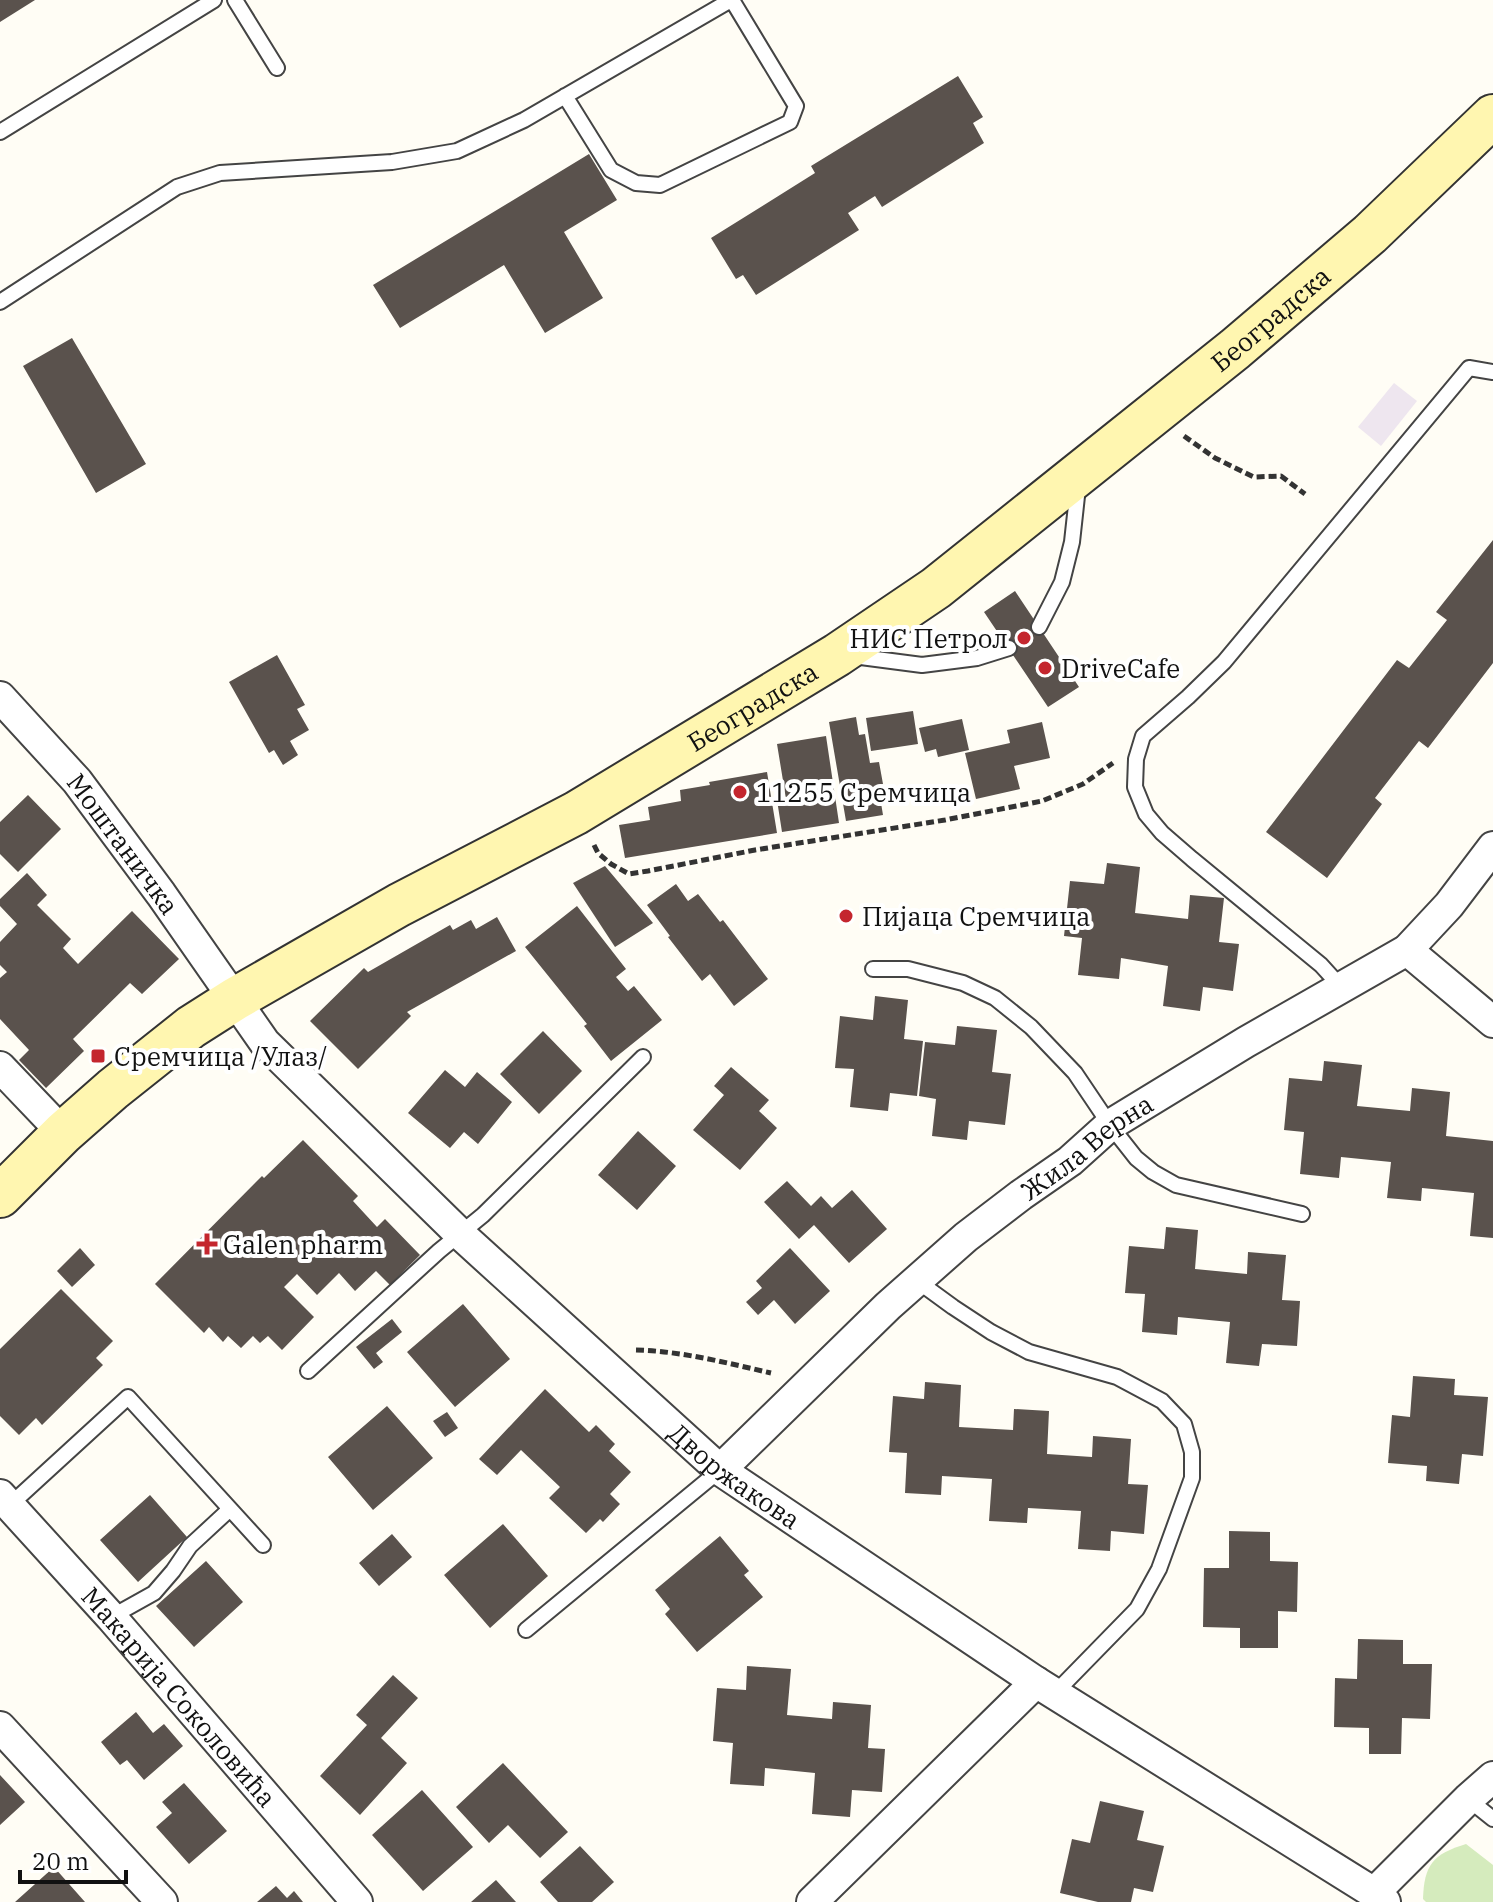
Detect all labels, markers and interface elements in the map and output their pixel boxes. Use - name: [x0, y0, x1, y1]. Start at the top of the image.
- street label: Београдска: [1204, 258, 1337, 379]
- place label: НИС Петрол: [849, 621, 1008, 655]
- marker: НИС Петрол: [1015, 629, 1033, 647]
- place label: DriveCafe: [1061, 651, 1180, 685]
- street label: Београдска: [681, 654, 824, 759]
- marker: DriveCafe: [1036, 659, 1054, 677]
- street label: Моштаничка: [60, 766, 187, 921]
- place label: 11255 Сремчица: [756, 775, 971, 809]
- marker: 11255 Сремчица: [731, 783, 749, 801]
- place label: Пијаца Сремчица: [862, 899, 1090, 933]
- marker: Пијаца Сремчица: [837, 907, 855, 925]
- place label: Сремчица /Улаз/: [114, 1039, 328, 1073]
- marker: Сремчица /Улаз/: [89, 1047, 107, 1065]
- street label: Жила Верна: [1014, 1086, 1159, 1207]
- place label: Galen pharm: [223, 1227, 383, 1261]
- marker: Galen pharm: [198, 1235, 216, 1253]
- street label: Дворжакова: [662, 1415, 807, 1536]
- street label: Макарија Соколовића: [75, 1579, 284, 1814]
- scale bar: [20, 1834, 126, 1884]
- text: 20 m: [32, 1845, 89, 1877]

